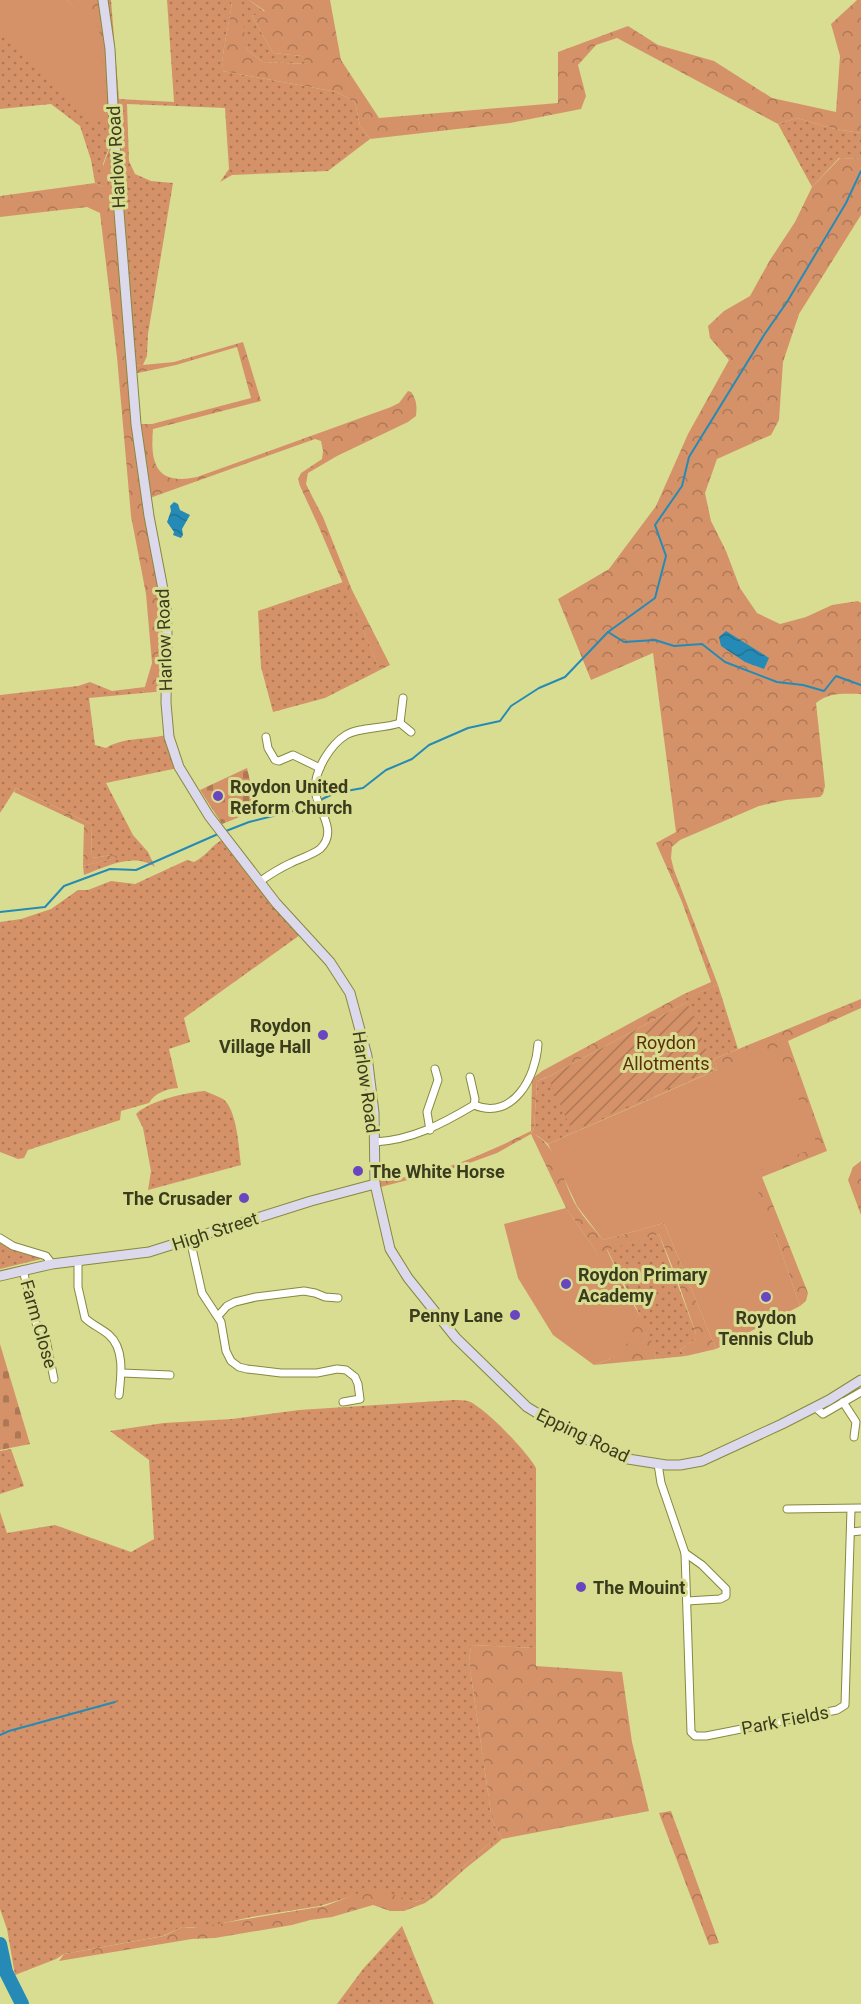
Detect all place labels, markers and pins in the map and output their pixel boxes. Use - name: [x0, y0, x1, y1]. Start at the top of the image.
- place label: Roydon United Reform Church: [230, 776, 352, 818]
- marker: Roydon United Reform Church: [211, 789, 225, 803]
- place label: Roydon Village Hall: [219, 1015, 311, 1057]
- marker: Roydon Village Hall: [316, 1028, 330, 1042]
- place label: The White Horse: [370, 1161, 505, 1182]
- marker: The White Horse: [351, 1164, 365, 1178]
- place label: The Crusader: [123, 1188, 232, 1209]
- marker: The Crusader: [237, 1191, 251, 1205]
- place label: Roydon Primary Academy: [578, 1264, 708, 1306]
- marker: Roydon Primary Academy: [559, 1277, 573, 1291]
- marker: Roydon Tennis Club: [759, 1290, 773, 1304]
- place label: Penny Lane: [409, 1305, 503, 1326]
- place label: Roydon Tennis Club: [718, 1307, 814, 1349]
- marker: Penny Lane: [508, 1308, 522, 1322]
- place label: The Mouint: [593, 1577, 685, 1598]
- marker: The Mouint: [574, 1580, 588, 1594]

